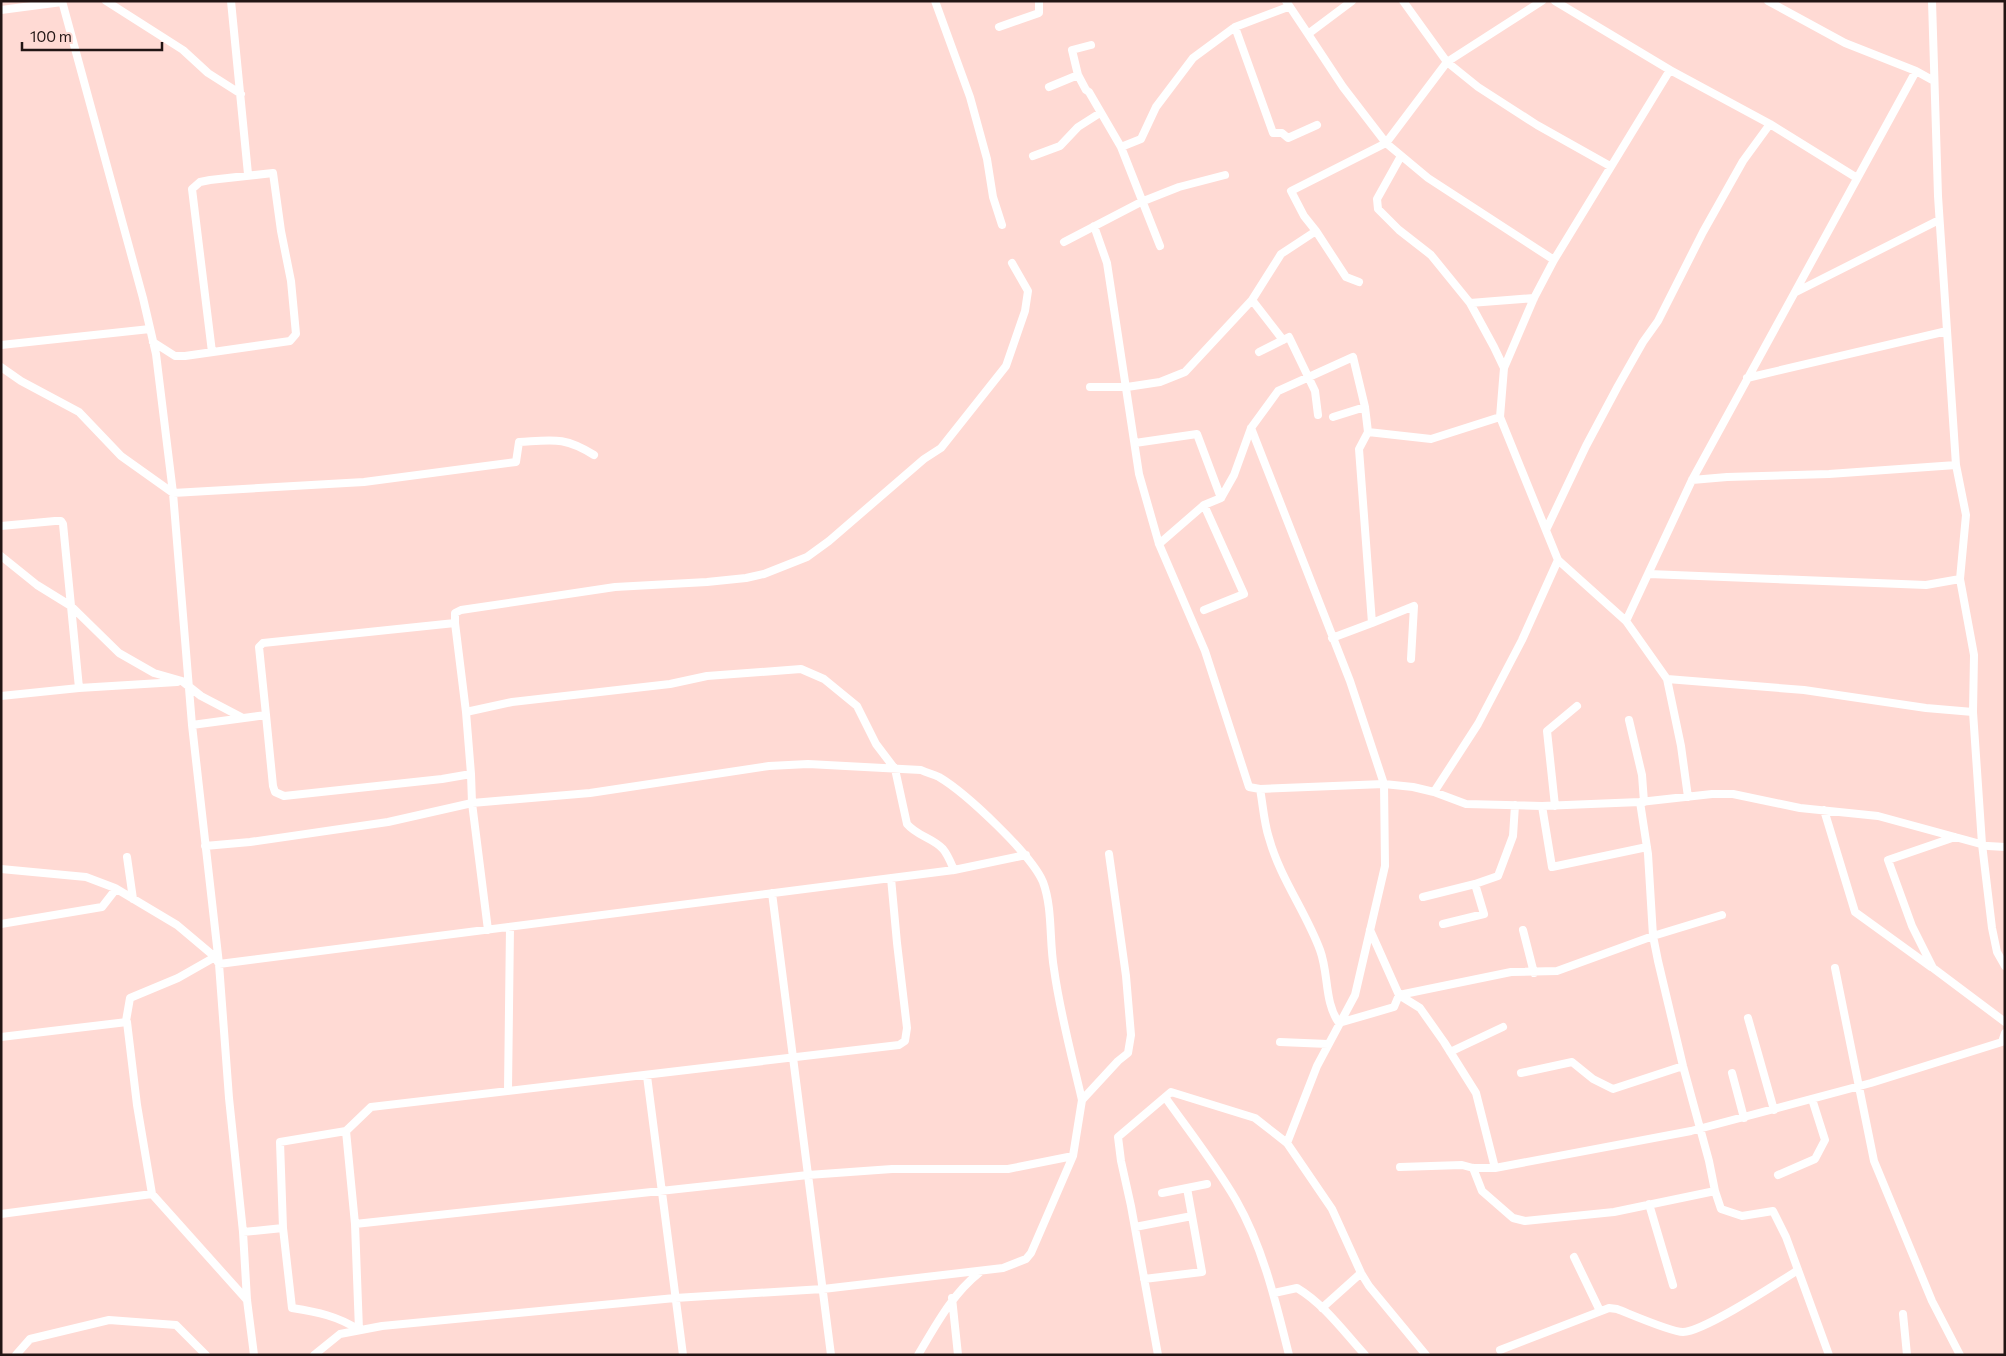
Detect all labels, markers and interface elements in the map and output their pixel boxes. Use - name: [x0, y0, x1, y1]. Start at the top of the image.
- scale bar: [22, 20, 162, 52]
- text: 100 m: [30, 27, 72, 45]

